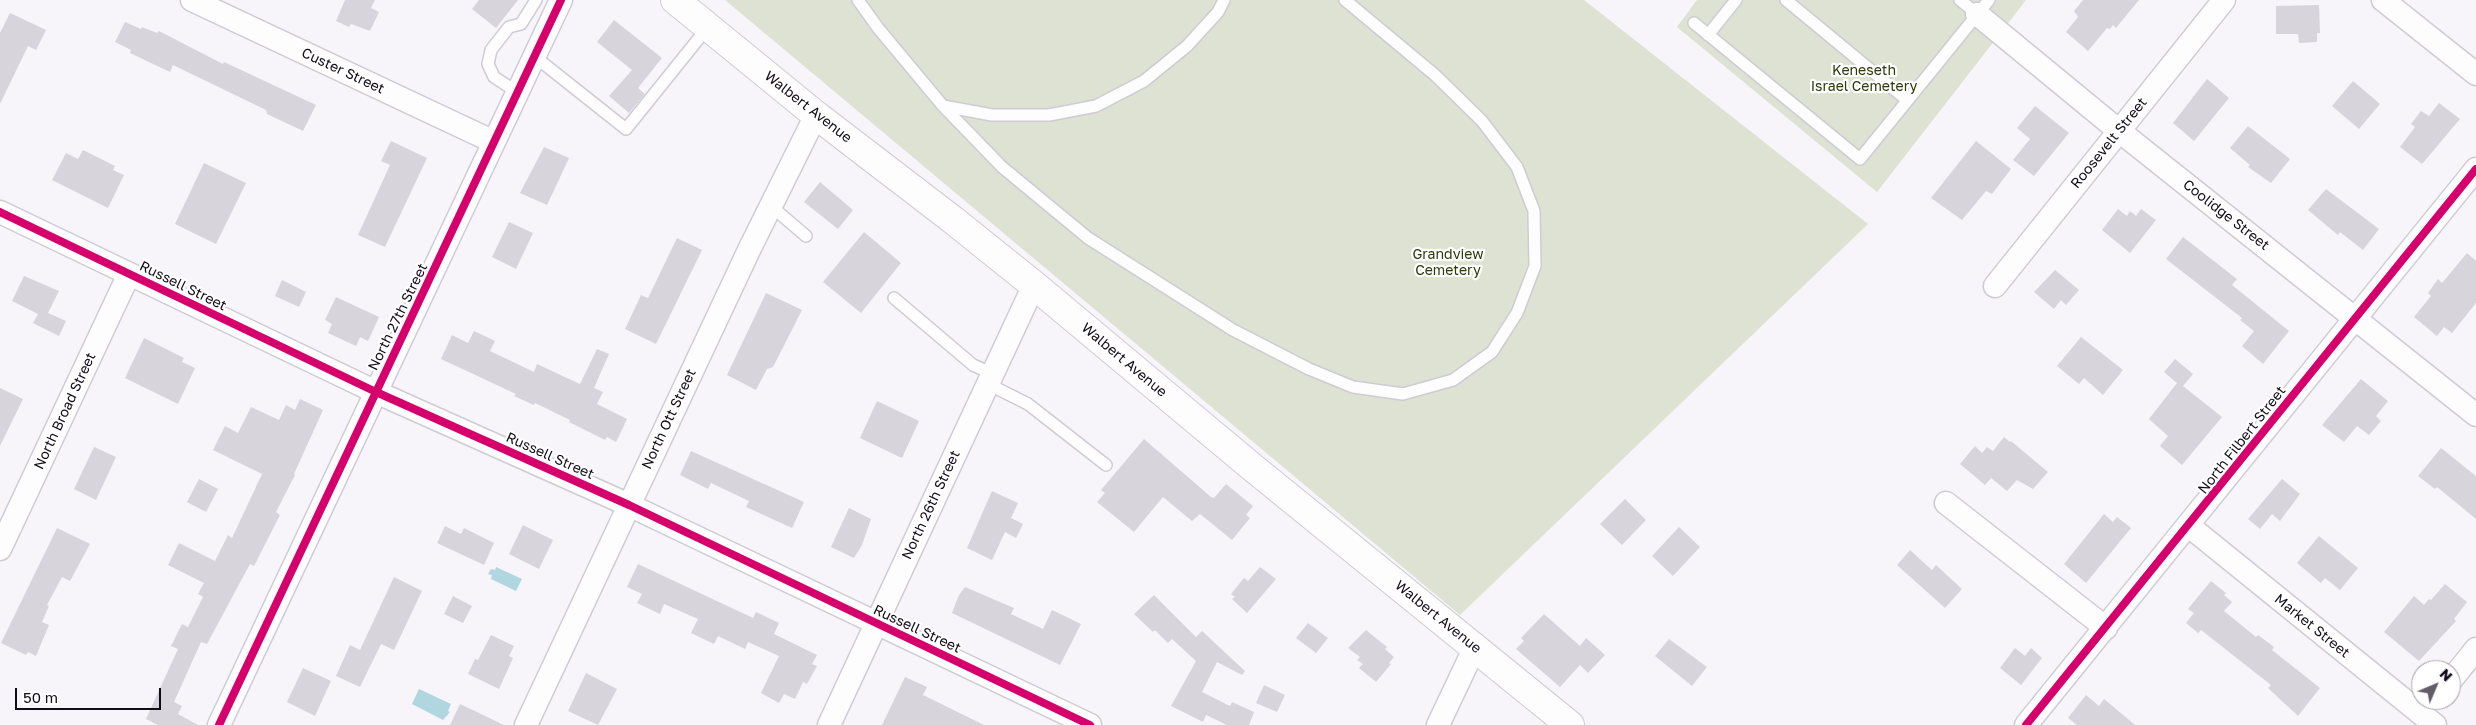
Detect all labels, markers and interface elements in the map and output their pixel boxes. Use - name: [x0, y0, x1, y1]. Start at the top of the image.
- street label: Custer Street: [299, 44, 387, 98]
- park label: Keneseth Israel Cemetery: [1811, 63, 1917, 95]
- street label: Walbert Avenue: [761, 68, 855, 146]
- street label: Roosevelt Street: [2067, 94, 2151, 192]
- street label: Coolidge Street: [2180, 176, 2272, 254]
- park label: Grandview Cemetery: [1412, 247, 1484, 280]
- street label: Russell Street: [137, 258, 229, 314]
- street label: North 27th Street: [365, 261, 431, 373]
- street label: Walbert Avenue: [1078, 319, 1170, 401]
- street label: North Broad Street: [31, 350, 99, 472]
- street label: North Ott Street: [638, 366, 700, 472]
- street label: North Filbert Street: [2195, 383, 2289, 497]
- street label: Russell Street: [503, 429, 597, 483]
- street label: North 26th Street: [898, 448, 964, 562]
- street label: Walbert Avenue: [1391, 577, 1485, 657]
- street label: Market Street: [2271, 591, 2353, 661]
- street label: Russell Street: [871, 601, 963, 657]
- north arrow: [2411, 660, 2461, 710]
- text: N: [2436, 665, 2456, 685]
- scale bar: [18, 678, 164, 710]
- text: 50 m: [23, 688, 58, 706]

